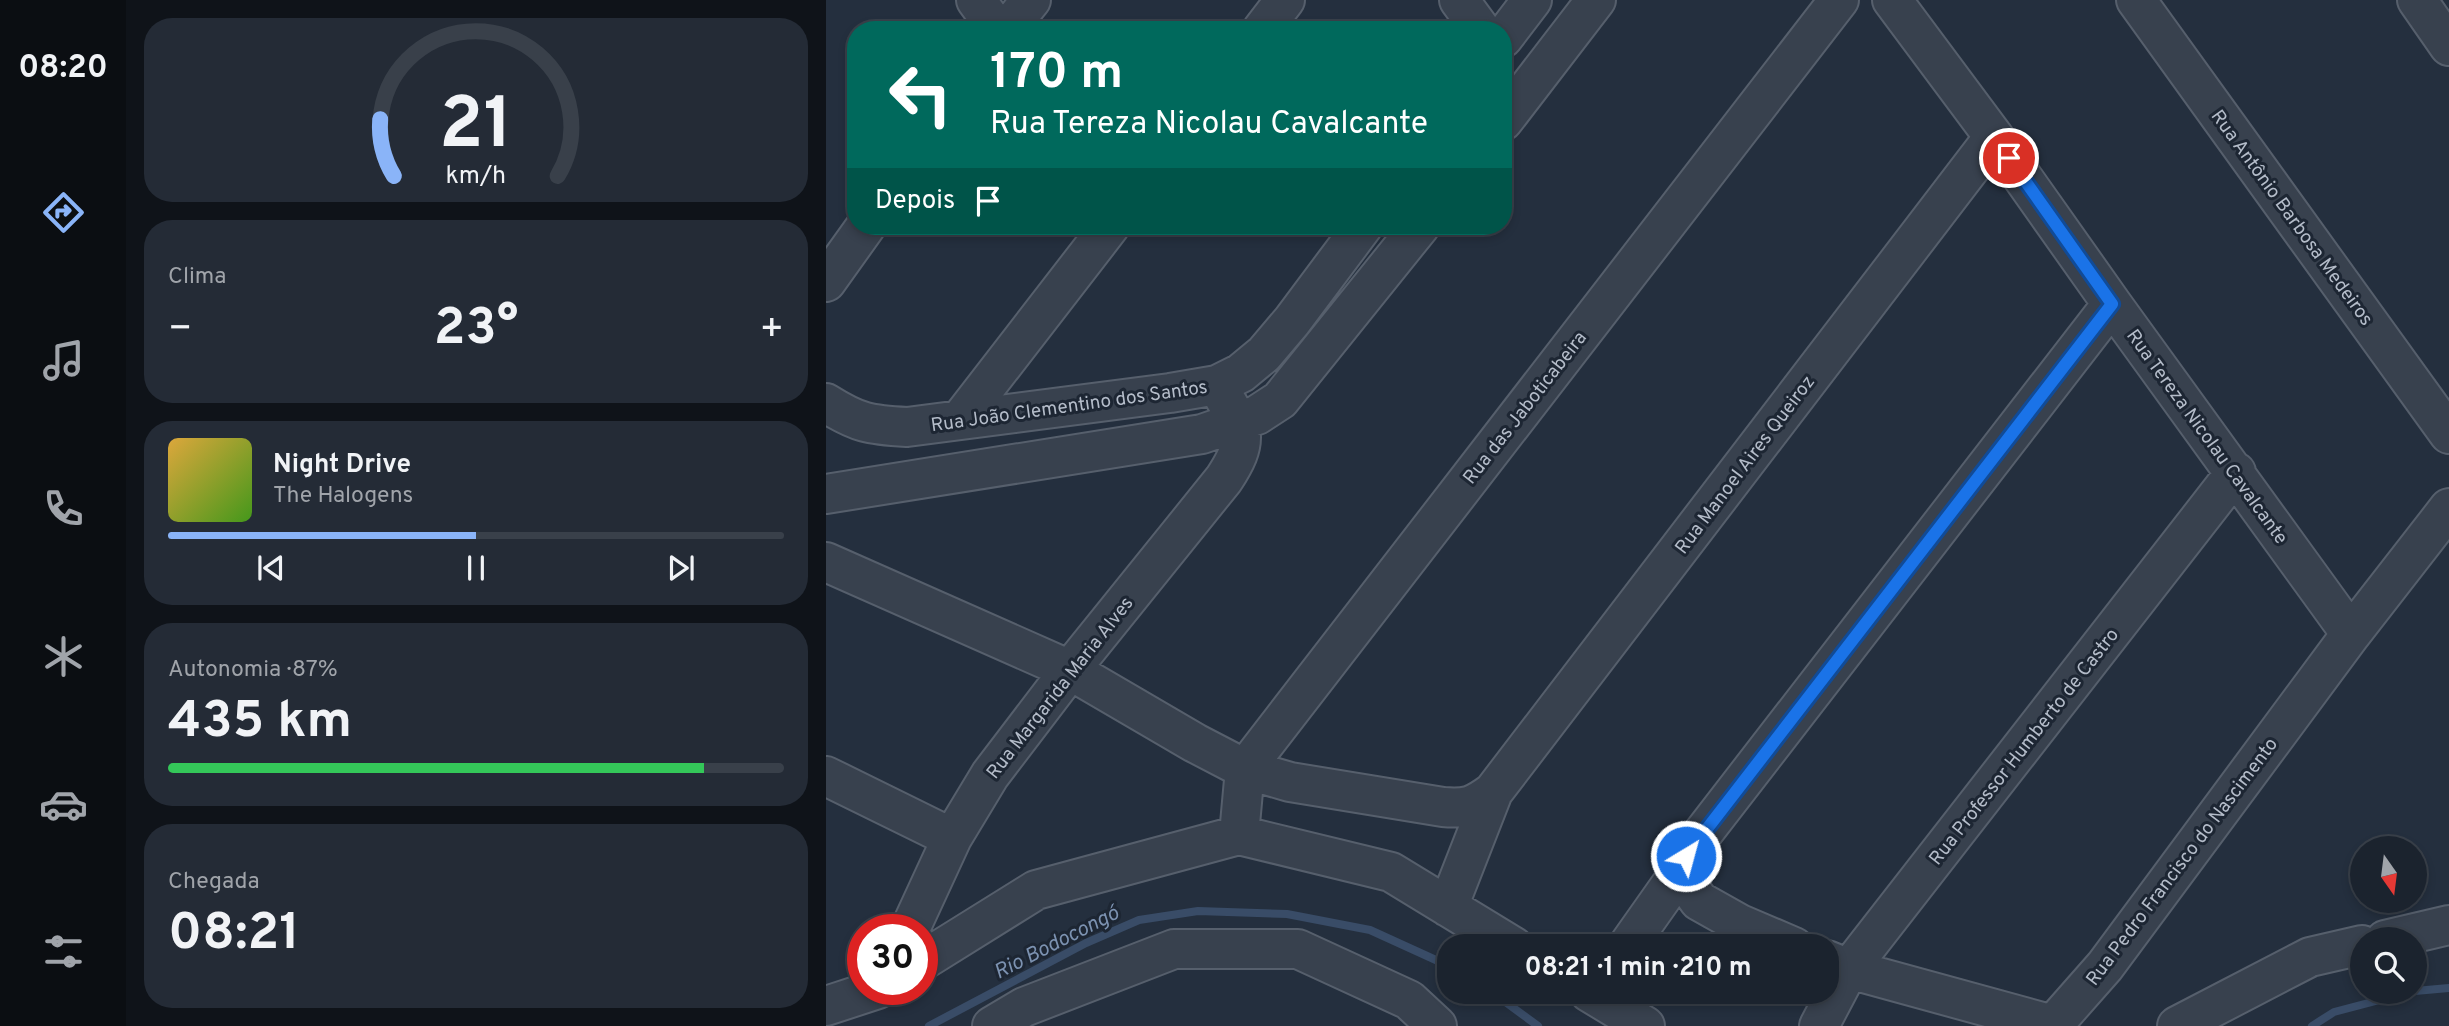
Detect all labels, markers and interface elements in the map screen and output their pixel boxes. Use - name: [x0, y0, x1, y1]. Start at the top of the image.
- text: 170 m: [990, 44, 1123, 106]
- text: 08:20: [18, 49, 108, 89]
- icon: left: [875, 49, 966, 140]
- text: 21: [439, 82, 513, 174]
- text: Rua Tereza Nicolau Cavalcante: [990, 105, 1428, 145]
- street label: Rua Antônio Barbosa Medeiros: [2205, 105, 2378, 331]
- pin: [1979, 128, 2039, 188]
- icon: arrive: [1990, 139, 2028, 177]
- text: km/h: [446, 161, 506, 193]
- icon: arrive: [969, 182, 1007, 220]
- text: Depois: [875, 185, 955, 218]
- icon: directions: [39, 188, 88, 237]
- text: Clima: [168, 263, 226, 292]
- text: 23°: [434, 297, 518, 363]
- text: −: [168, 306, 193, 355]
- text: +: [759, 306, 784, 355]
- street label: Rua Tereza Nicolau Cavalcante: [2120, 325, 2293, 549]
- street label: Rua das Jaboticabeira: [1458, 327, 1593, 489]
- icon: music: [39, 336, 88, 385]
- street label: Rua Manoel Aires Queiroz: [1670, 371, 1821, 559]
- street label: Rua João Clementino dos Santos: [929, 376, 1209, 438]
- text: Night Drive: [273, 449, 411, 482]
- text: The Halogens: [273, 482, 413, 511]
- icon: phone: [39, 484, 88, 533]
- icon: previous: [252, 549, 290, 587]
- icon: pause: [457, 549, 495, 587]
- icon: next: [662, 549, 700, 587]
- street label: Rua Margarida Maria Alves: [982, 592, 1139, 784]
- street label: Rua Professor Humberto de Castro: [1924, 624, 2125, 871]
- icon: climate: [39, 632, 88, 681]
- text: Autonomia · 87%: [168, 656, 338, 685]
- text: 435 km: [168, 690, 352, 756]
- street label: Rua Pedro Francisco do Nascimento: [2081, 733, 2284, 991]
- icon: car: [39, 780, 88, 829]
- position arrow: [1649, 819, 1723, 893]
- north arrow: [2350, 836, 2427, 914]
- map controls: [2350, 836, 2427, 1004]
- text: Chegada: [168, 868, 260, 897]
- water label: Rio Bodocongó: [990, 899, 1125, 986]
- text: 08:21: [168, 902, 300, 968]
- speed limit sign: 30: [847, 914, 938, 1005]
- icon: filters: [39, 927, 88, 976]
- button: search: [2350, 927, 2427, 1004]
- text: 08:21 · 1 min · 210 m: [1524, 952, 1752, 985]

